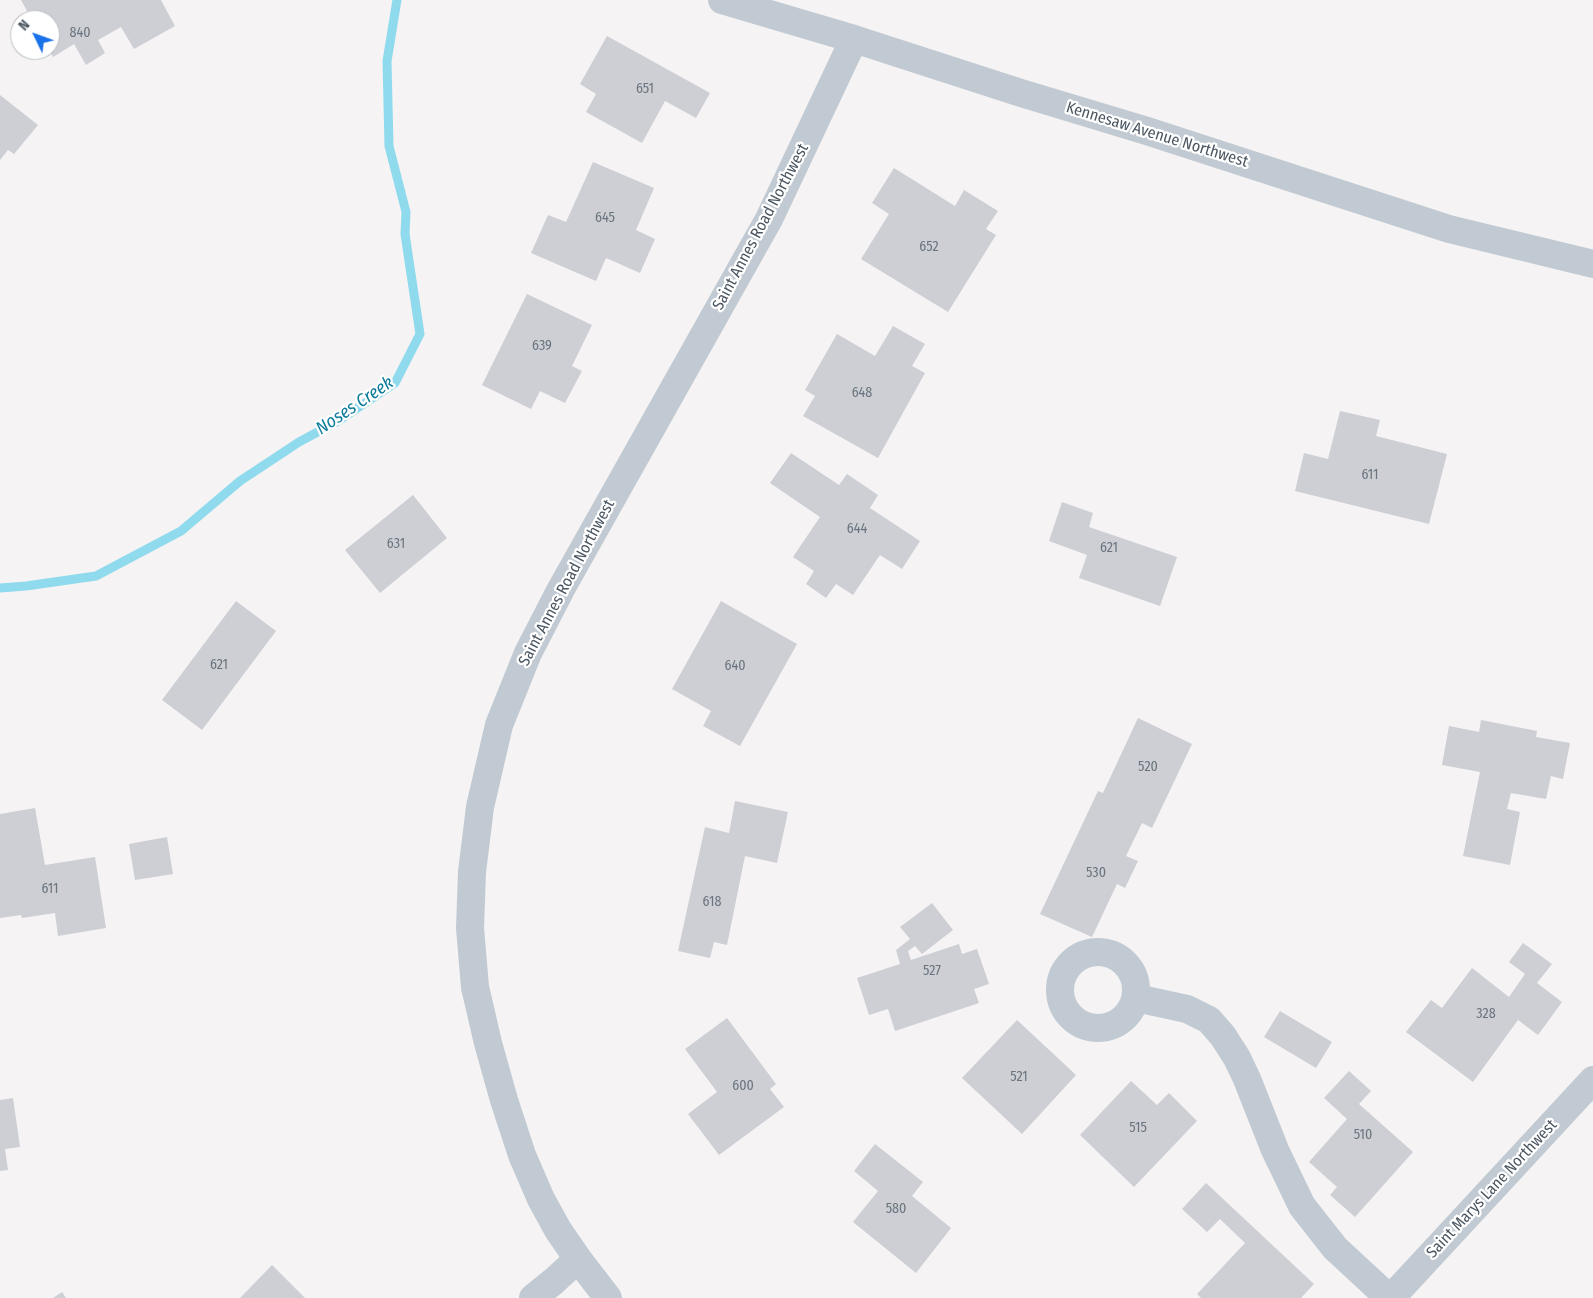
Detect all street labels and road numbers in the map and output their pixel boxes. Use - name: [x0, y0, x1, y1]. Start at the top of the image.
- street label: Kennesaw Avenue Northwest: [1064, 98, 1250, 172]
- street label: Saint Annes Road Northwest: [709, 140, 813, 314]
- street label: Saint Annes Road Northwest: [515, 496, 619, 670]
- street label: Saint Marys Lane Northwest: [1423, 1116, 1561, 1262]

